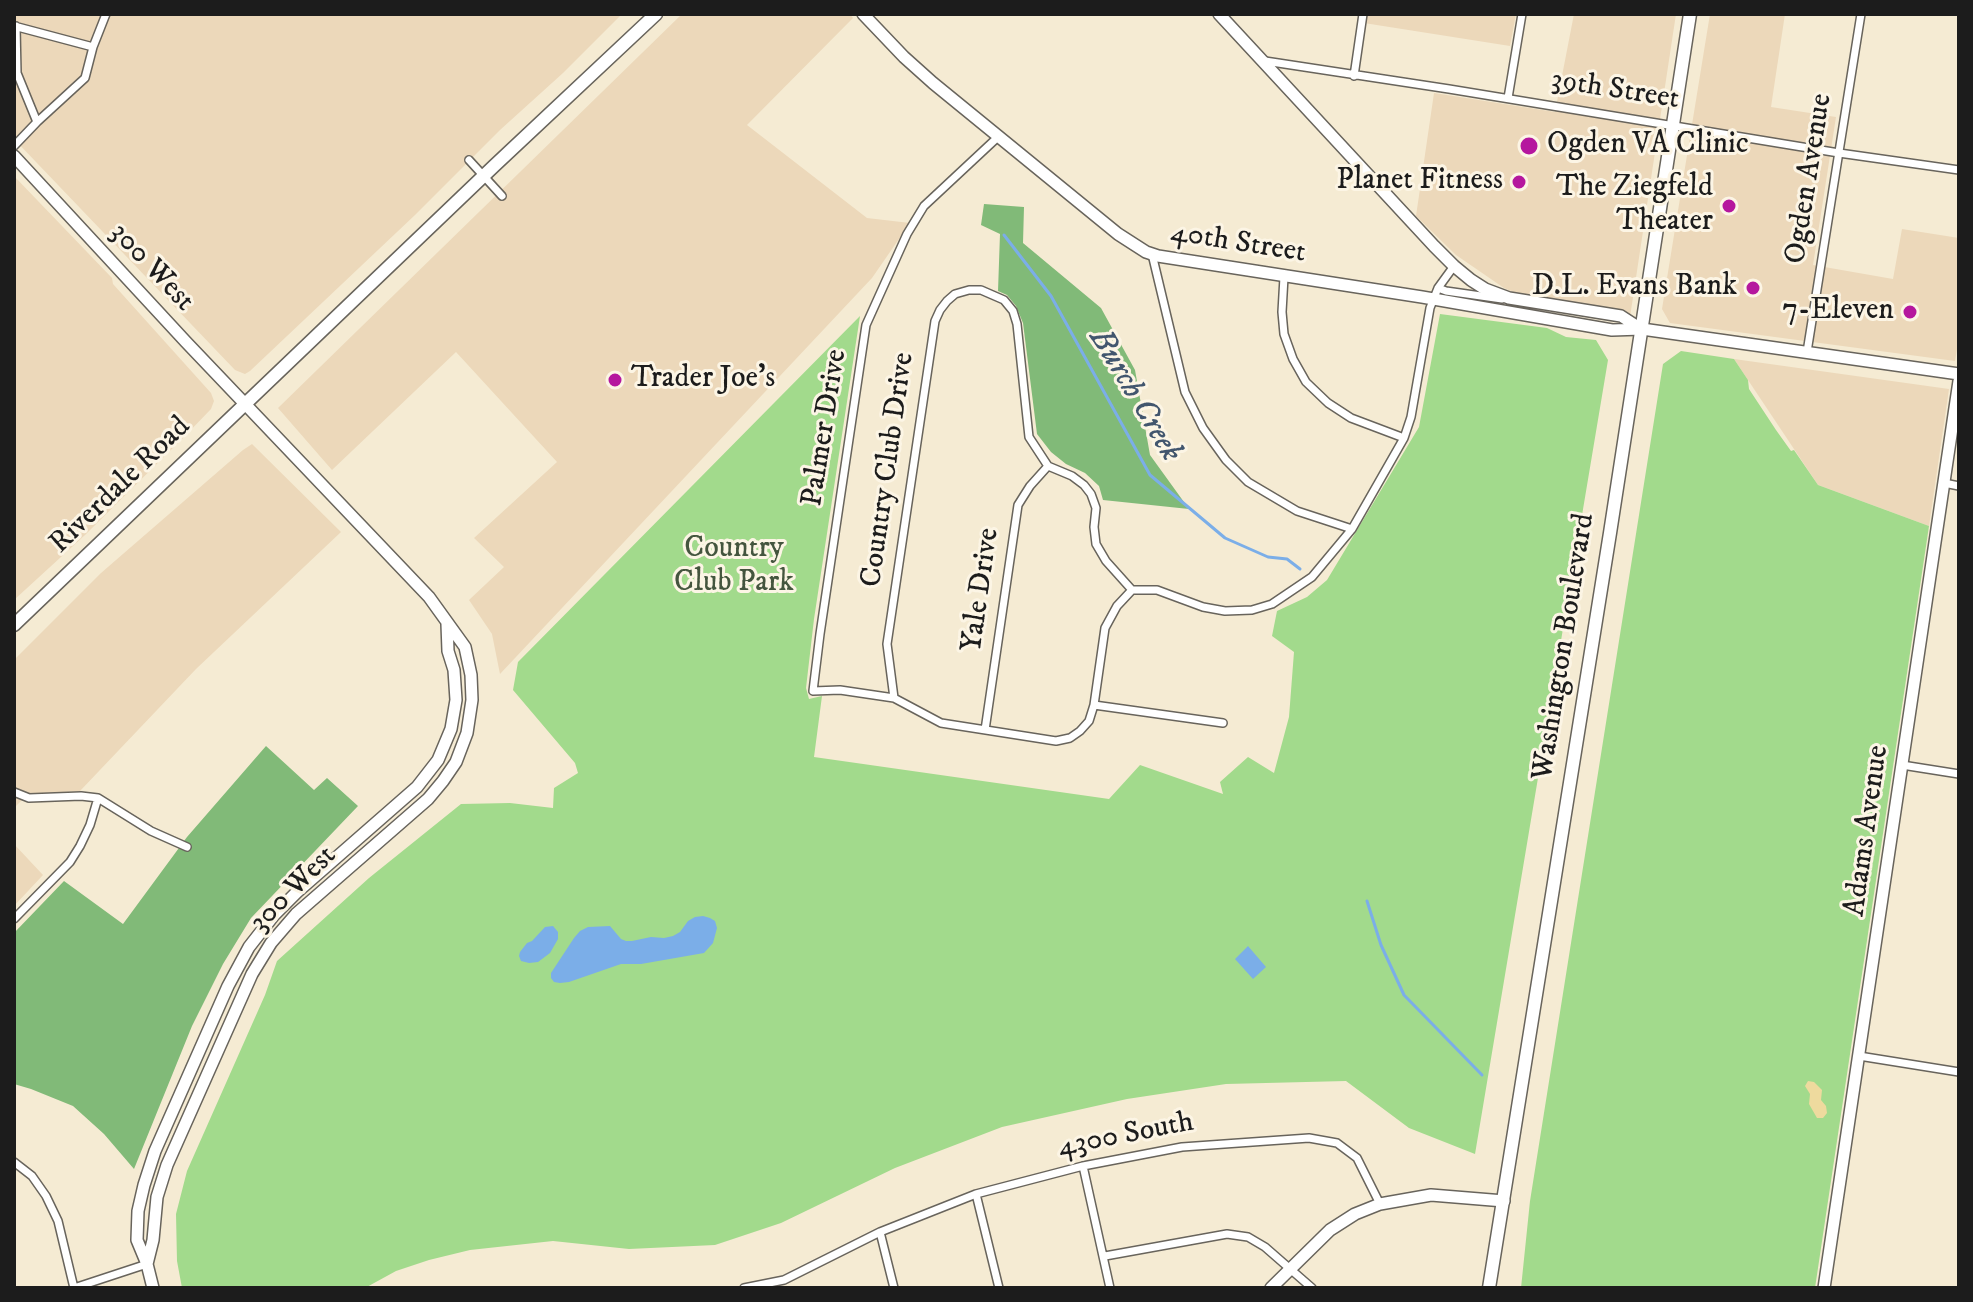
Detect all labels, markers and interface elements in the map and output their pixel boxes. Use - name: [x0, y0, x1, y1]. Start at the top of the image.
- street label: 39th Street: [1549, 63, 1681, 119]
- street label: Ogden Avenue: [1779, 91, 1841, 267]
- place label: Ogden VA Clinic: [1547, 128, 1749, 164]
- marker: Ogden VA Clinic: [1518, 135, 1540, 157]
- place label: Planet Fitness: [1336, 164, 1503, 200]
- place label: The Ziegfeld Theater: [1556, 171, 1713, 242]
- marker: Planet Fitness: [1510, 173, 1528, 191]
- marker: The Ziegfeld Theater: [1720, 197, 1738, 215]
- street label: 300 West: [101, 216, 201, 320]
- street label: 40th Street: [1168, 216, 1308, 272]
- place label: D.L. Evans Bank: [1532, 270, 1737, 306]
- marker: D.L. Evans Bank: [1744, 279, 1762, 297]
- place label: 7-Eleven: [1782, 294, 1894, 330]
- marker: 7-Eleven: [1901, 303, 1919, 321]
- water label: Burch Creek: [1079, 322, 1189, 470]
- street label: Palmer Drive: [796, 347, 856, 509]
- street label: Country Club Drive: [855, 350, 923, 590]
- place label: Trader Joe's: [631, 362, 775, 398]
- marker: Trader Joe's: [606, 371, 624, 389]
- street label: Riverdale Road: [43, 410, 199, 562]
- street label: Washington Boulevard: [1526, 511, 1604, 783]
- street label: Yale Drive: [956, 526, 1008, 654]
- park label: Country Club Park: [674, 532, 794, 602]
- street label: Adams Avenue: [1838, 743, 1898, 919]
- street label: 300 West: [243, 839, 345, 941]
- street label: 4300 South: [1055, 1105, 1197, 1167]

